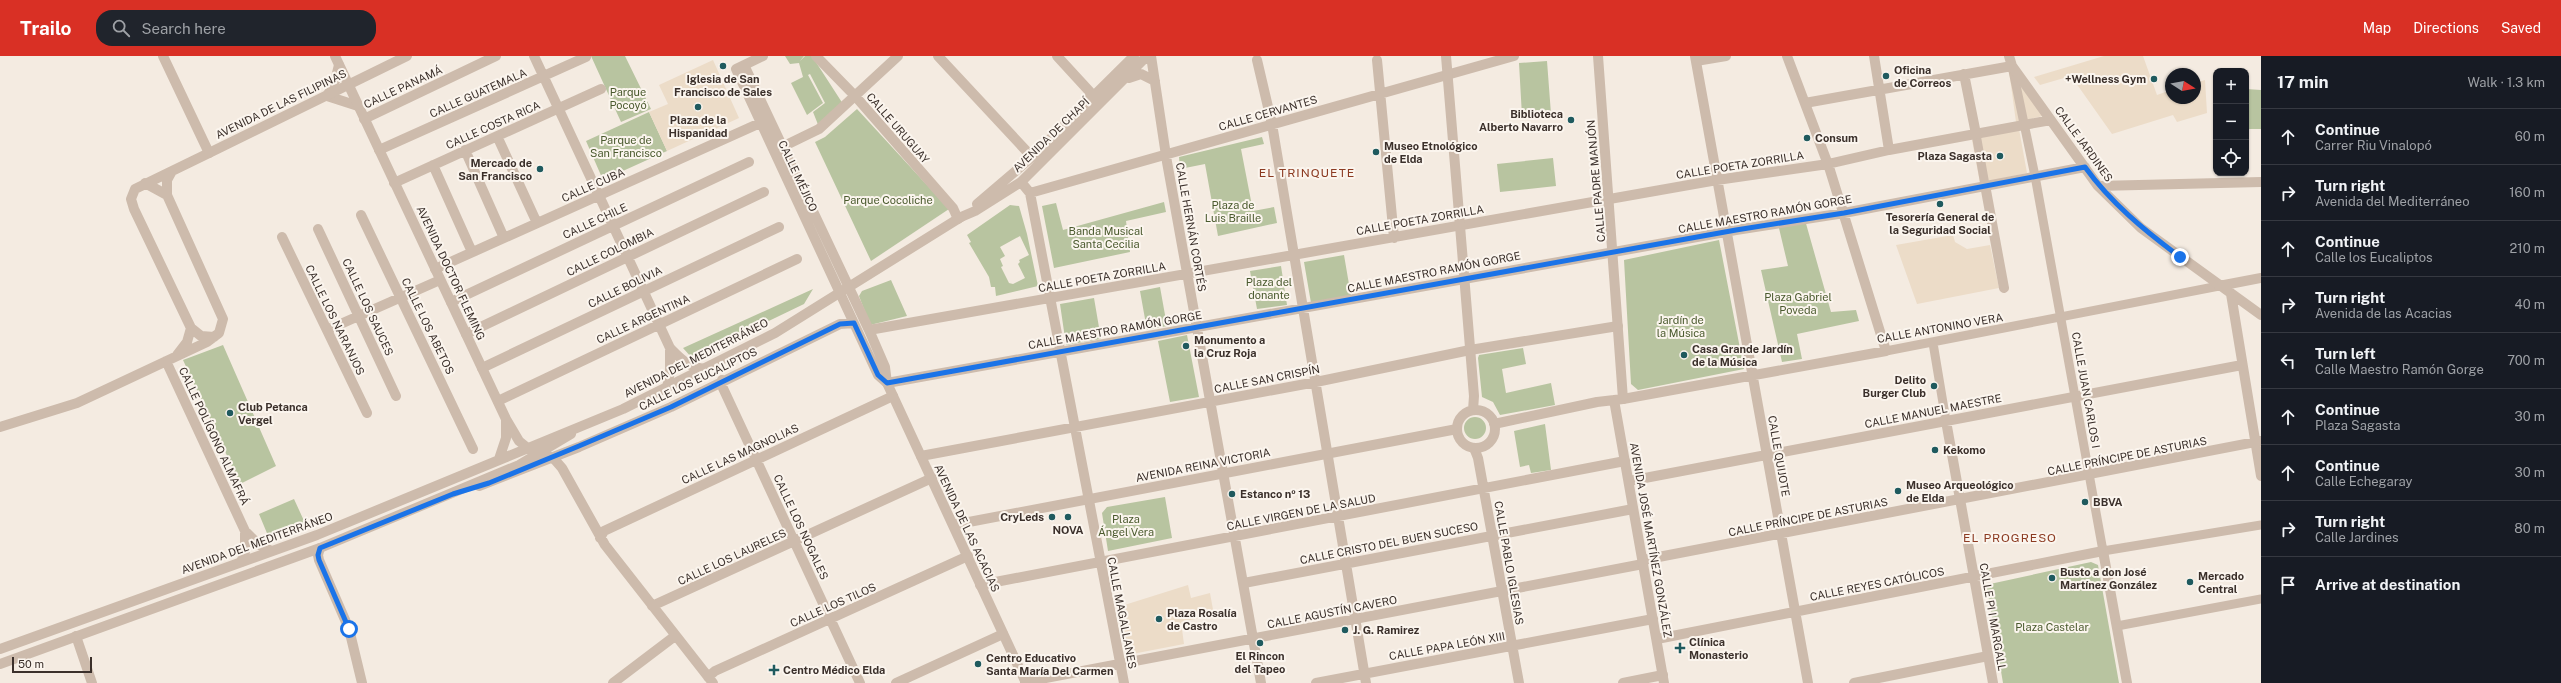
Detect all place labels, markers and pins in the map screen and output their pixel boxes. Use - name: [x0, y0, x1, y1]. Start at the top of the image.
- marker: Iglesia de San Francisco de Sales: [718, 61, 728, 71]
- place label: Oficina de Correos: [1894, 64, 1951, 89]
- marker: Oficina de Correos: [1881, 71, 1891, 81]
- place label: Iglesia de San Francisco de Sales: [674, 73, 772, 98]
- place label: +Wellness Gym: [2065, 73, 2146, 85]
- marker: +Wellness Gym: [2149, 74, 2159, 84]
- marker: Plaza de la Hispanidad: [693, 102, 703, 112]
- place label: Biblioteca Alberto Navarro: [1479, 108, 1563, 133]
- place label: Plaza de la Hispanidad: [668, 114, 728, 139]
- marker: Biblioteca Alberto Navarro: [1566, 115, 1576, 125]
- place label: Consum: [1815, 132, 1858, 144]
- marker: Consum: [1802, 133, 1812, 143]
- place label: Museo Etnológico de Elda: [1384, 140, 1477, 165]
- marker: Museo Etnológico de Elda: [1371, 147, 1381, 157]
- place label: Plaza Sagasta: [1918, 150, 1992, 162]
- marker: Plaza Sagasta: [1995, 151, 2005, 161]
- place label: Mercado de San Francisco: [458, 157, 532, 182]
- marker: Mercado de San Francisco: [535, 164, 545, 174]
- marker: Tesorería General de la Seguridad Social: [1935, 199, 1945, 209]
- place label: Tesorería General de la Seguridad Social: [1886, 211, 1994, 236]
- place label: Monumento a la Cruz Roja: [1194, 334, 1265, 359]
- marker: Monumento a la Cruz Roja: [1181, 341, 1191, 351]
- place label: Casa Grande Jardín de la Música: [1692, 343, 1793, 368]
- marker: Casa Grande Jardín de la Música: [1679, 350, 1689, 360]
- place label: Delito Burger Club: [1863, 374, 1926, 399]
- marker: Delito Burger Club: [1929, 381, 1939, 391]
- place label: Club Petanca Vergel: [238, 401, 308, 426]
- marker: Club Petanca Vergel: [225, 408, 235, 418]
- place label: Kekomo: [1943, 444, 1985, 456]
- marker: Kekomo: [1930, 445, 1940, 455]
- place label: Museo Arqueológico de Elda: [1906, 479, 2014, 504]
- marker: Museo Arqueológico de Elda: [1893, 486, 1903, 496]
- place label: Estanco nº 13: [1240, 488, 1310, 500]
- marker: Estanco nº 13: [1227, 489, 1237, 499]
- place label: BBVA: [2093, 496, 2122, 508]
- marker: BBVA: [2080, 497, 2090, 507]
- place label: CryLeds: [1000, 511, 1044, 523]
- marker: CryLeds: [1047, 512, 1057, 522]
- marker: NOVA: [1063, 512, 1073, 522]
- place label: NOVA: [1052, 524, 1084, 536]
- place label: Busto a don José Martínez González: [2060, 566, 2157, 591]
- place label: Mercado Central: [2198, 570, 2244, 595]
- marker: Busto a don José Martínez González: [2047, 573, 2057, 583]
- marker: Mercado Central: [2185, 577, 2195, 587]
- place label: Plaza Rosalía de Castro: [1167, 607, 1237, 632]
- marker: Plaza Rosalía de Castro: [1154, 614, 1164, 624]
- place label: J. G. Ramirez: [1353, 624, 1420, 636]
- marker: J. G. Ramirez: [1340, 625, 1350, 635]
- place label: Clínica Monasterio: [1689, 636, 1748, 661]
- marker: El Rincon del Tapeo: [1255, 638, 1265, 648]
- marker: Clínica Monasterio: [1674, 642, 1686, 654]
- place label: El Rincon del Tapeo: [1235, 650, 1285, 675]
- place label: Centro Educativo Santa María Del Carmen: [986, 652, 1113, 677]
- marker: Centro Educativo Santa María Del Carmen: [973, 659, 983, 669]
- marker: Centro Médico Elda: [768, 664, 780, 676]
- place label: Centro Médico Elda: [783, 664, 885, 676]

